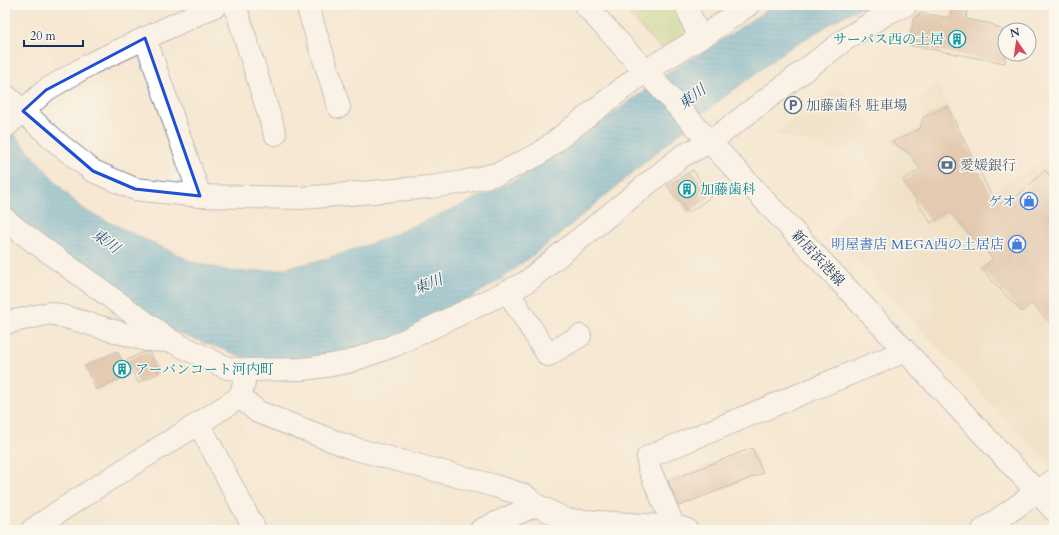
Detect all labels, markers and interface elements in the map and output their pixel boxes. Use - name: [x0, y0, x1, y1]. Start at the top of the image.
- scale bar: [24, 22, 83, 48]
- north arrow: [997, 22, 1037, 62]
- text: N: [1009, 24, 1022, 41]
- text: 20 m: [30, 28, 57, 44]
- building icon: サーパス西の土居: [947, 29, 967, 49]
- place label: サーパス西の土居: [833, 30, 944, 49]
- water label: 東川: [674, 79, 712, 114]
- parking icon: 加藤歯科 駐車場: [783, 95, 803, 115]
- place label: 加藤歯科 駐車場: [806, 96, 908, 115]
- bank icon: 愛媛銀行: [937, 155, 957, 175]
- place label: 愛媛銀行: [960, 156, 1016, 175]
- building icon: 加藤歯科: [677, 179, 697, 199]
- place label: 加藤歯科: [700, 180, 756, 199]
- shop icon: ゲオ: [1019, 191, 1039, 211]
- place label: ゲオ: [988, 192, 1016, 211]
- water label: 東川: [88, 224, 126, 259]
- street label: 新居浜港線: [787, 226, 849, 290]
- shop icon: 明屋書店 MEGA西の土居店: [1007, 234, 1027, 254]
- place label: 明屋書店 MEGA西の土居店: [831, 235, 1004, 254]
- water label: 東川: [410, 268, 448, 299]
- building icon: アーバンコート河内町: [112, 359, 132, 379]
- place label: アーバンコート河内町: [135, 360, 274, 379]

